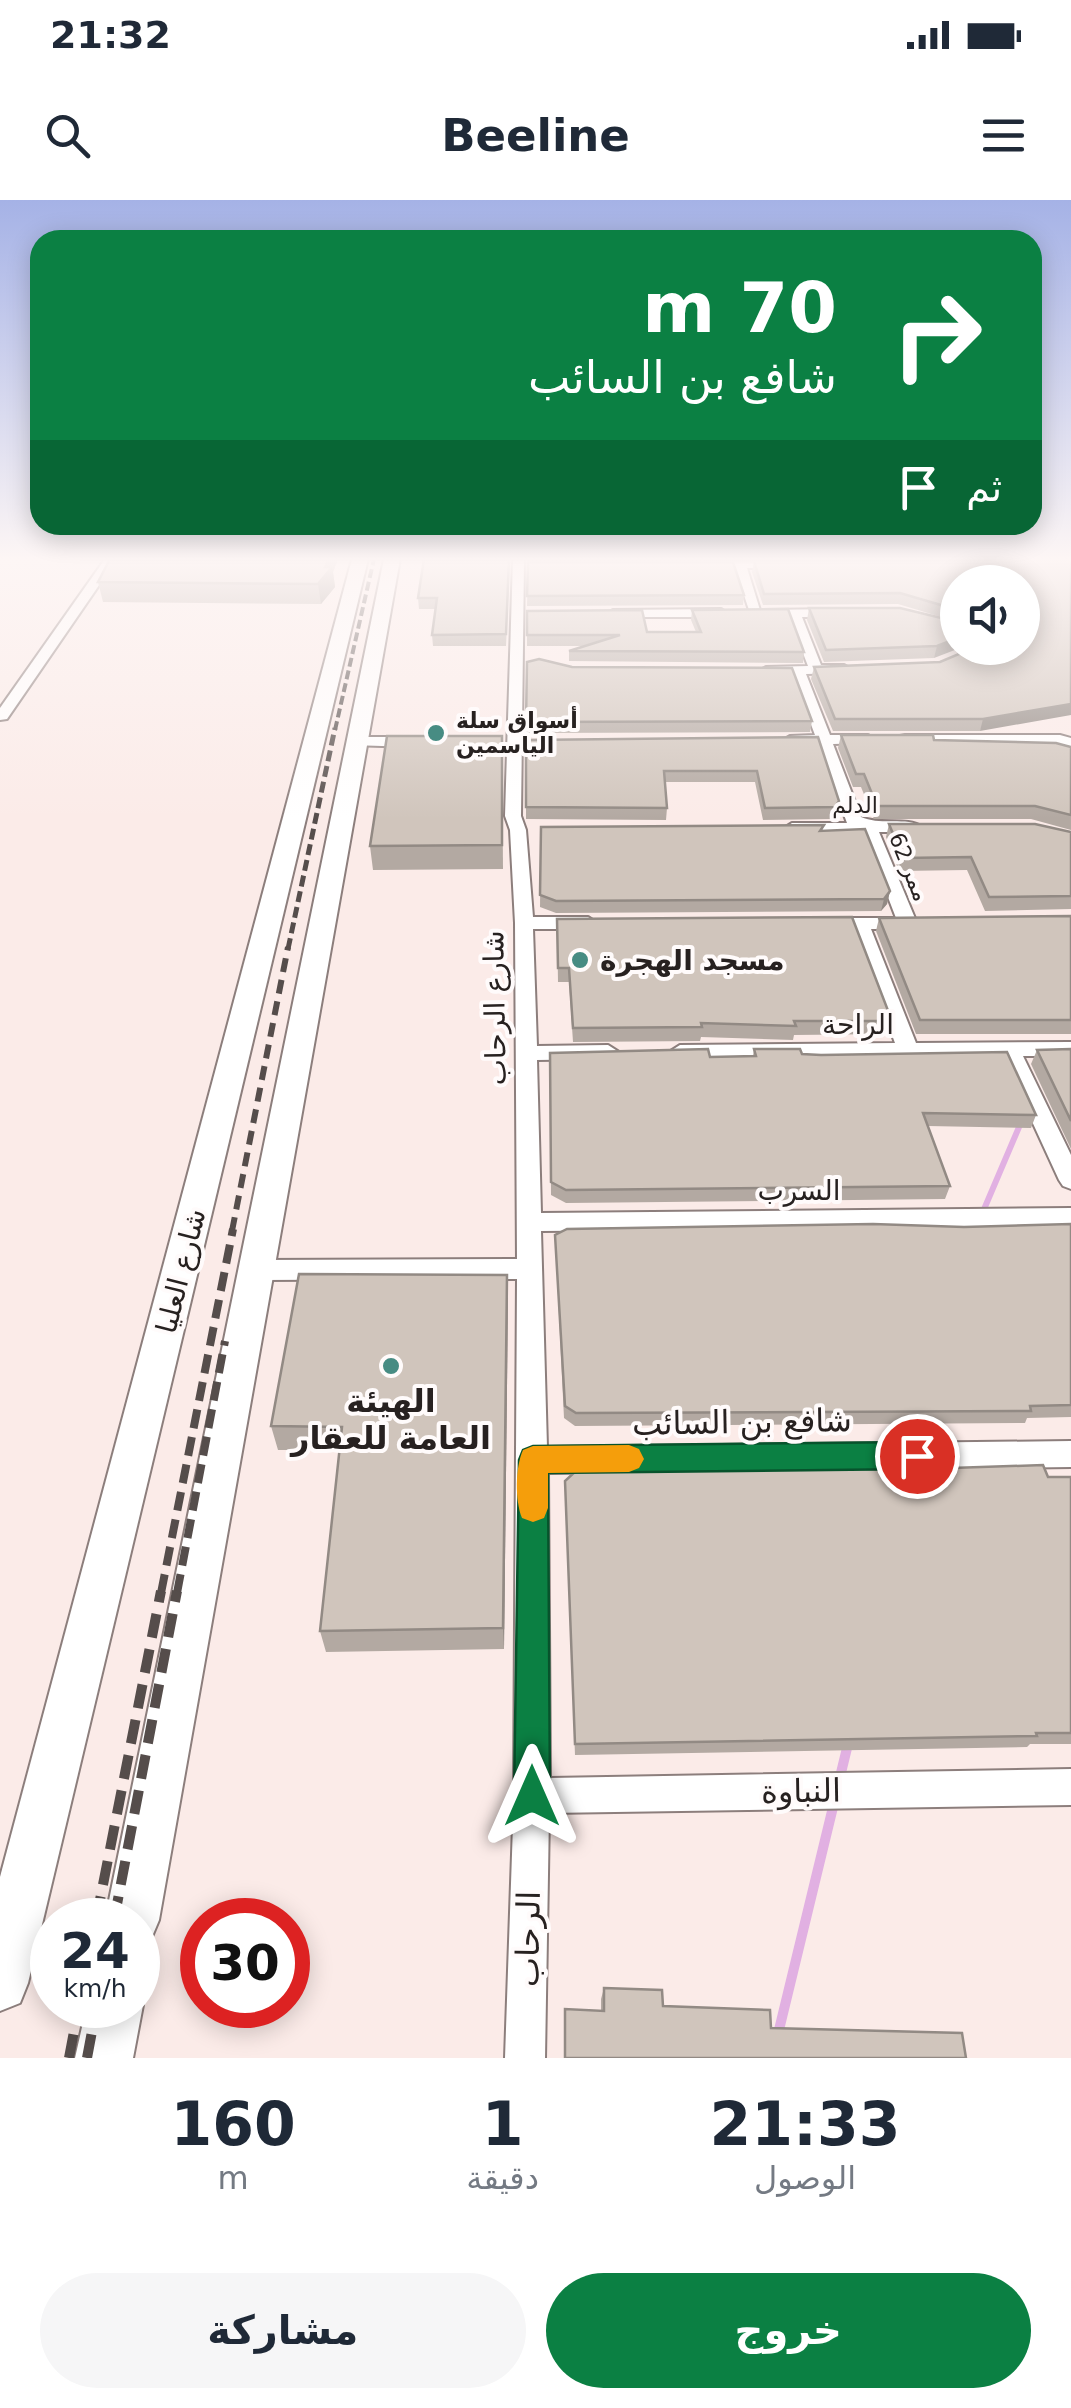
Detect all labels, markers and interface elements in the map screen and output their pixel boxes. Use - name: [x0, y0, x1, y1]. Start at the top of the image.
- text: 21:32: [50, 13, 171, 57]
- icon: search: [40, 108, 95, 163]
- icon: menu: [976, 108, 1031, 163]
- text: Beeline: [441, 109, 630, 162]
- text: 70 m: [642, 267, 837, 349]
- icon: right: [872, 270, 1002, 400]
- text: شافع بن السائب: [528, 351, 837, 404]
- icon: arrive: [891, 460, 946, 515]
- text: ثم: [966, 466, 1002, 510]
- map controls: [940, 565, 1040, 665]
- button: sound: [940, 565, 1040, 665]
- place label: أسواق سلة الياسمين: [456, 705, 578, 759]
- marker: أسواق سلة الياسمين: [425, 722, 447, 744]
- street label: الدلم: [832, 793, 878, 819]
- street label: ممر 62: [884, 829, 934, 905]
- street label: شارع الرحاب: [477, 930, 513, 1086]
- place label: مسجد الهجرة: [600, 944, 785, 977]
- marker: مسجد الهجرة: [569, 949, 591, 971]
- street label: الراحة: [822, 1008, 894, 1041]
- street label: السرب: [757, 1174, 841, 1207]
- street label: شارع العليا: [150, 1205, 212, 1337]
- marker: الهيئة العامة للعقار: [380, 1355, 402, 1377]
- place label: الهيئة العامة للعقار: [289, 1382, 491, 1457]
- street label: شافع بن السائب: [632, 1401, 852, 1443]
- pin: [875, 1414, 960, 1499]
- icon: arrive: [890, 1429, 945, 1484]
- position arrow: [480, 1744, 584, 1848]
- street label: النباوة: [761, 1771, 841, 1811]
- street label: الرحاب: [508, 1891, 548, 1987]
- speed limit sign: 30: [180, 1898, 310, 2028]
- text: 24: [60, 1922, 130, 1980]
- text: km/h: [63, 1974, 127, 2003]
- text: 160: [171, 2089, 296, 2159]
- text: 1: [482, 2089, 524, 2159]
- text: 21:33: [709, 2089, 900, 2159]
- text: m: [218, 2159, 249, 2197]
- text: دقيقة: [466, 2159, 539, 2197]
- text: الوصول: [754, 2159, 856, 2197]
- button: مشاركة: [40, 2273, 526, 2388]
- button: خروج: [546, 2273, 1031, 2388]

